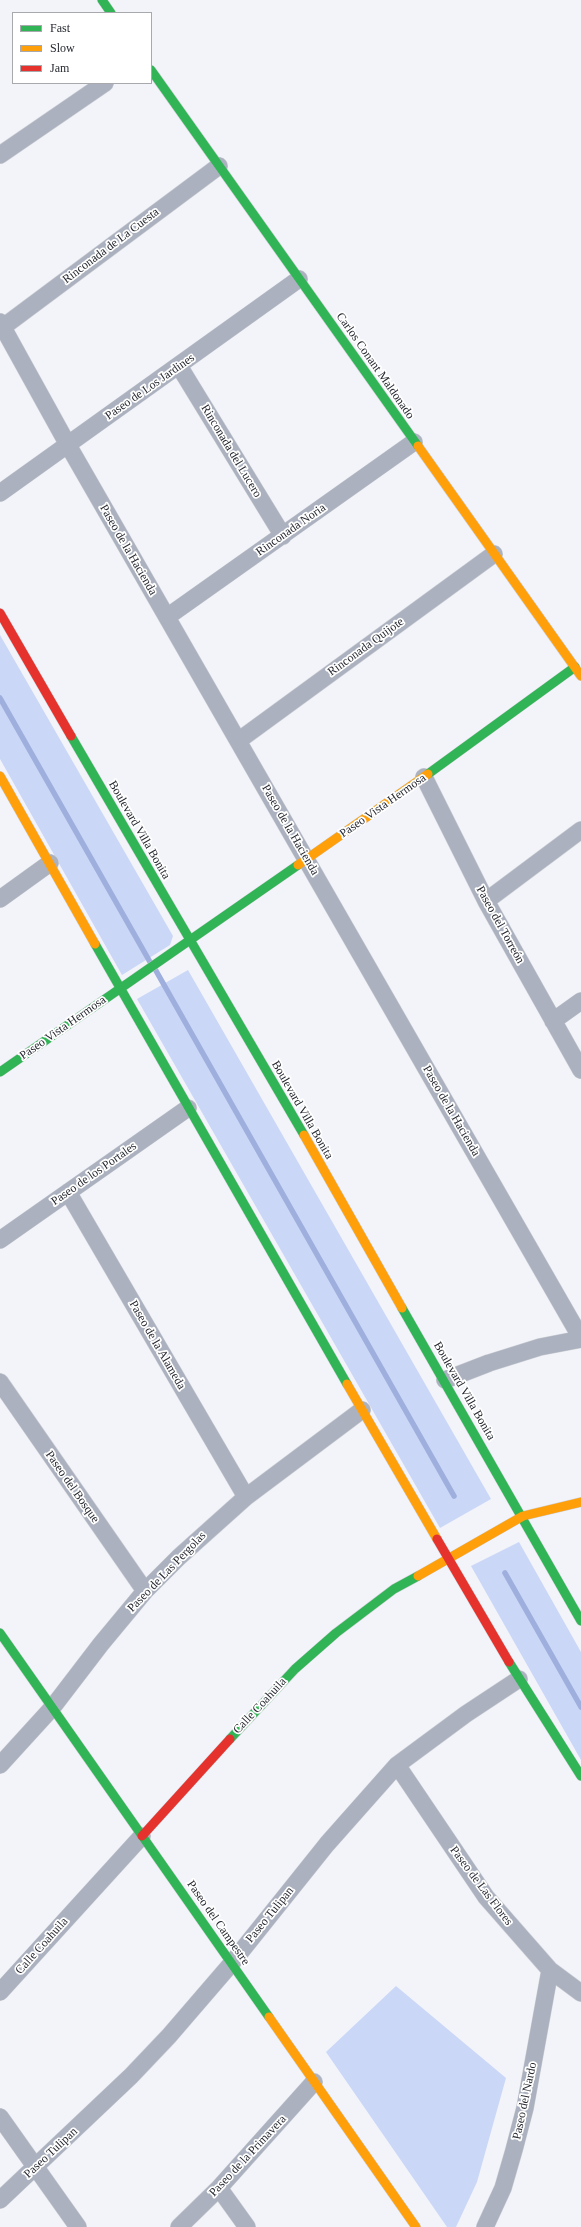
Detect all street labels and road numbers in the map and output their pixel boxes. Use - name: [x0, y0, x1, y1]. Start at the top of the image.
- street label: Rinconada de La Cuesta: [60, 205, 162, 287]
- street label: Carlos Conant Maldonado: [333, 310, 417, 422]
- street label: Paseo de Los Jardines: [103, 351, 197, 423]
- street label: Rinconada del Lucero: [198, 402, 264, 500]
- street label: Rinconada Noria: [253, 501, 329, 559]
- street label: Paseo de la Hacienda: [96, 502, 160, 598]
- street label: Rinconada Quijote: [325, 615, 407, 679]
- street label: Paseo Vista Hermosa: [337, 771, 429, 841]
- street label: Boulevard Villa Bonita: [105, 778, 173, 882]
- street label: Paseo de la Hacienda: [258, 782, 322, 878]
- street label: Paseo del Torreón: [473, 884, 527, 966]
- street label: Paseo Vista Hermosa: [17, 993, 109, 1063]
- street label: Boulevard Villa Bonita: [268, 1058, 336, 1162]
- street label: Paseo de la Hacienda: [419, 1063, 483, 1159]
- street label: Paseo de los Portales: [49, 1139, 139, 1209]
- street label: Paseo de la Alameda: [126, 1298, 188, 1392]
- street label: Boulevard Villa Bonita: [430, 1339, 498, 1443]
- street label: Paseo del Bosque: [42, 1448, 102, 1526]
- street label: Paseo de Las Pergolas: [125, 1529, 209, 1615]
- street label: Calle Coahuila: [230, 1675, 290, 1737]
- street label: Paseo de Las Flores: [446, 1843, 516, 1929]
- street label: Paseo del Campestre: [183, 1878, 253, 1968]
- street label: Paseo Tulipan: [243, 1884, 297, 1946]
- street label: Calle Coahuila: [13, 1915, 71, 1977]
- street label: Paseo del Nardo: [510, 2061, 540, 2141]
- street label: Paseo de la Primavera: [206, 2112, 290, 2200]
- street label: Paseo Tulipan: [21, 2125, 81, 2181]

